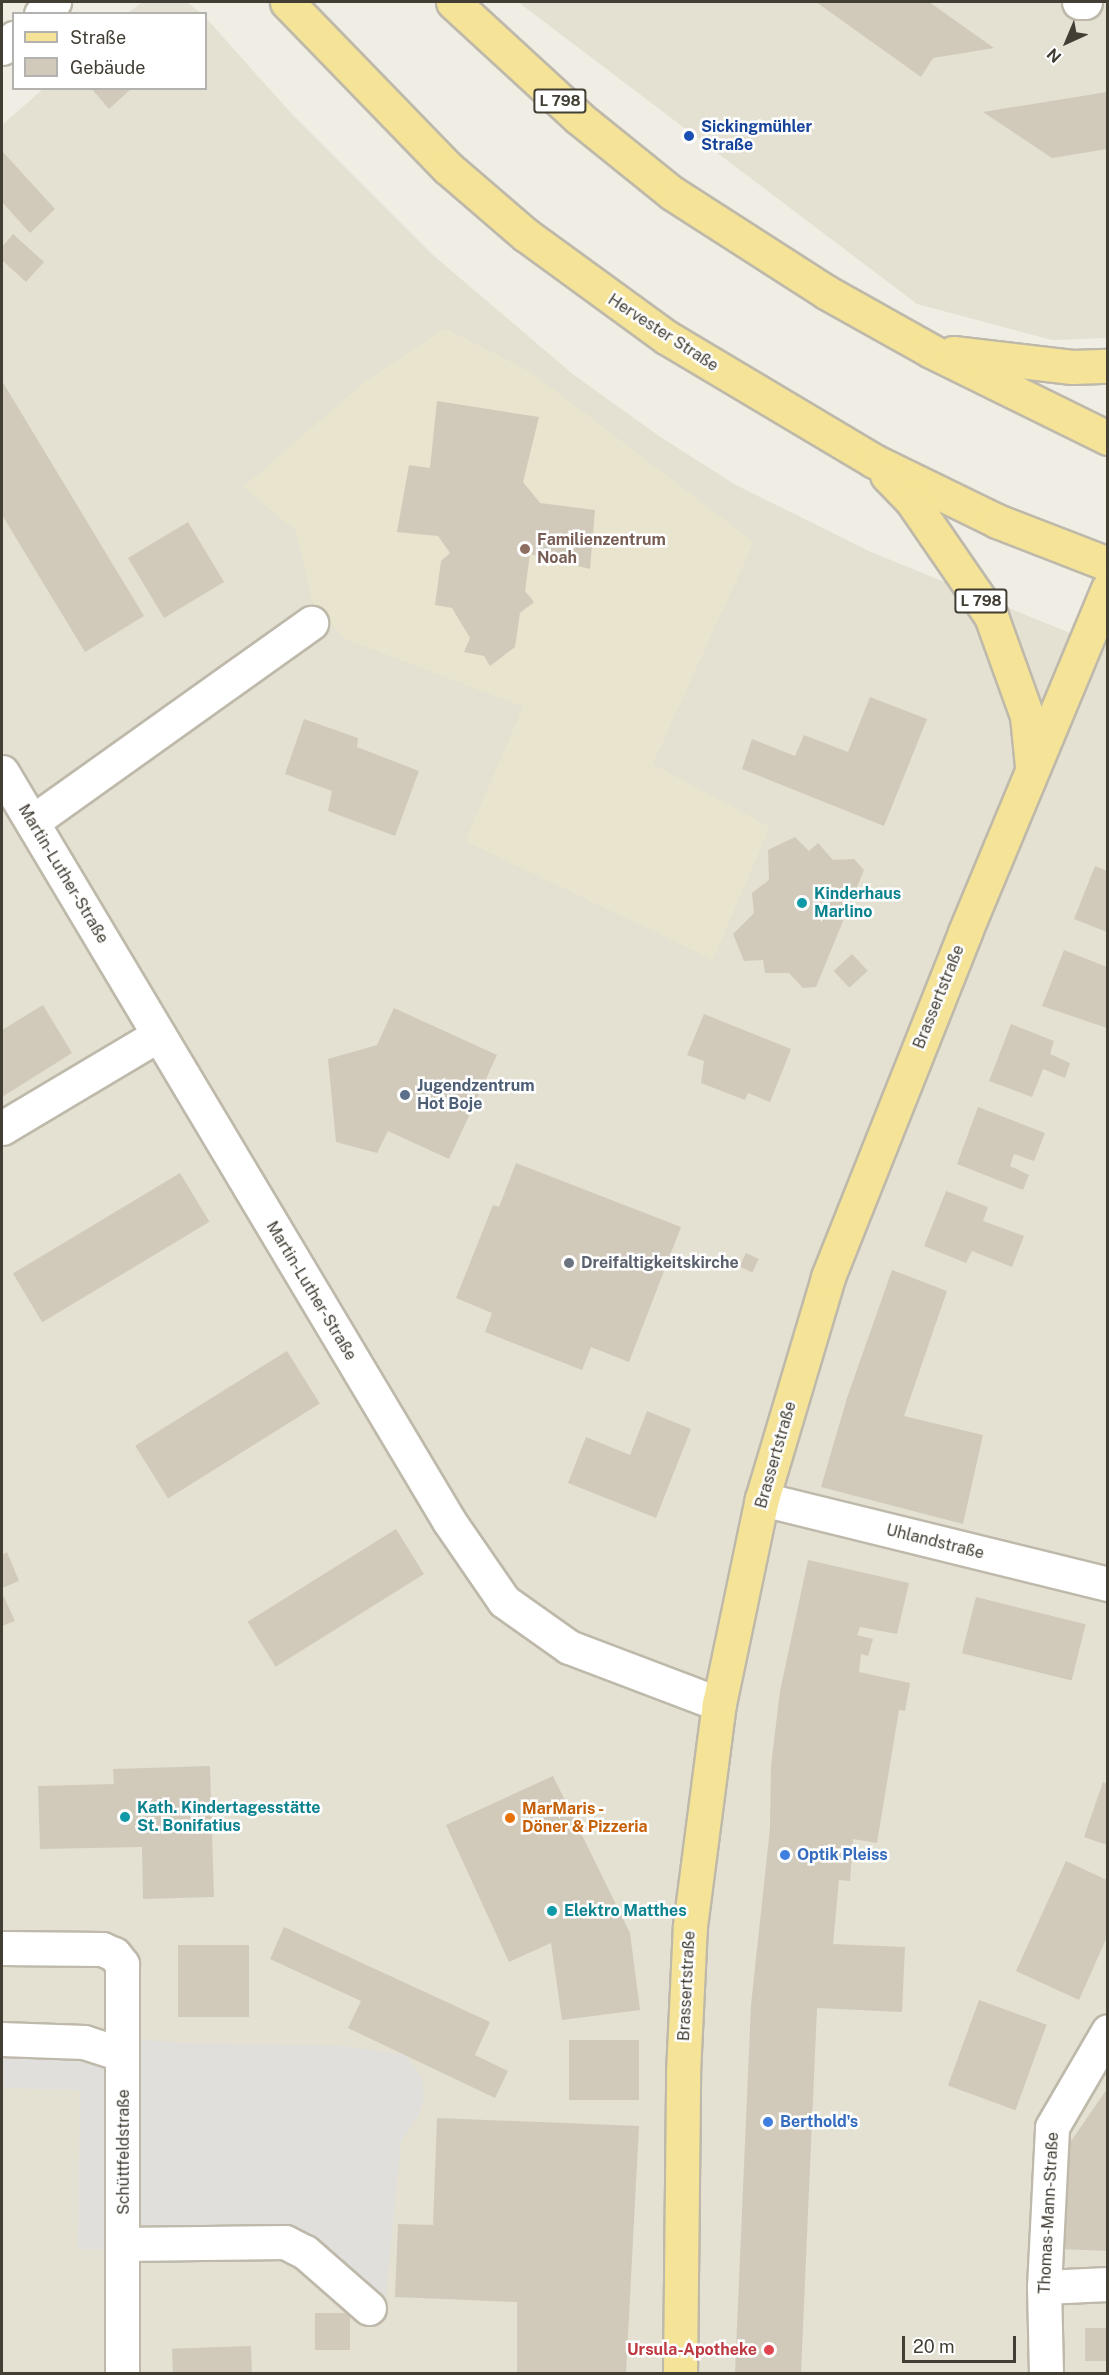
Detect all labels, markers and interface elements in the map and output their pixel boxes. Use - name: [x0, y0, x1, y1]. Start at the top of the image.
- legend: [12, 12, 207, 90]
- north arrow: [1037, 12, 1097, 72]
- text: Straße: [70, 27, 126, 48]
- text: N: [1043, 44, 1065, 66]
- text: Gebäude: [70, 57, 145, 78]
- road number: L 798: [533, 89, 587, 113]
- place label: Sickingmühler Straße: [701, 117, 812, 155]
- marker: Sickingmühler Straße: [682, 129, 696, 143]
- street label: Hervester Straße: [604, 290, 722, 376]
- place label: Familienzentrum Noah: [537, 530, 666, 568]
- marker: Familienzentrum Noah: [518, 542, 532, 556]
- road number: L 798: [954, 589, 1008, 613]
- street label: Martin-Luther-Straße: [14, 801, 112, 947]
- place label: Kinderhaus Marlino: [814, 884, 901, 922]
- marker: Kinderhaus Marlino: [795, 896, 809, 910]
- street label: Brassertstraße: [909, 942, 969, 1052]
- place label: Jugendzentrum Hot Boje: [417, 1076, 535, 1114]
- marker: Jugendzentrum Hot Boje: [398, 1088, 412, 1102]
- street label: Martin-Luther-Straße: [262, 1218, 360, 1364]
- place label: Dreifaltigkeitskirche: [581, 1253, 739, 1273]
- marker: Dreifaltigkeitskirche: [562, 1256, 576, 1270]
- street label: Brassertstraße: [752, 1399, 800, 1511]
- street label: Uhlandstraße: [884, 1521, 986, 1563]
- place label: Kath. Kindertagesstätte St. Bonifatius: [137, 1798, 321, 1836]
- place label: MarMaris - Döner & Pizzeria: [522, 1799, 648, 1837]
- marker: Kath. Kindertagesstätte St. Bonifatius: [118, 1810, 132, 1824]
- marker: MarMaris - Döner & Pizzeria: [503, 1811, 517, 1825]
- place label: Optik Pleiss: [797, 1845, 888, 1865]
- marker: Optik Pleiss: [778, 1848, 792, 1862]
- place label: Elektro Matthes: [564, 1901, 687, 1921]
- marker: Elektro Matthes: [545, 1904, 559, 1918]
- street label: Brassertstraße: [675, 1930, 699, 2042]
- street label: Schüttfeldstraße: [114, 2089, 134, 2215]
- place label: Berthold's: [780, 2112, 858, 2132]
- marker: Berthold's: [761, 2115, 775, 2129]
- street label: Thomas-Mann-Straße: [1035, 2132, 1063, 2294]
- scale bar: [905, 2324, 1019, 2362]
- text: 20 m: [913, 2336, 955, 2357]
- place label: Ursula-Apotheke: [627, 2340, 757, 2360]
- marker: Ursula-Apotheke: [762, 2343, 776, 2357]

